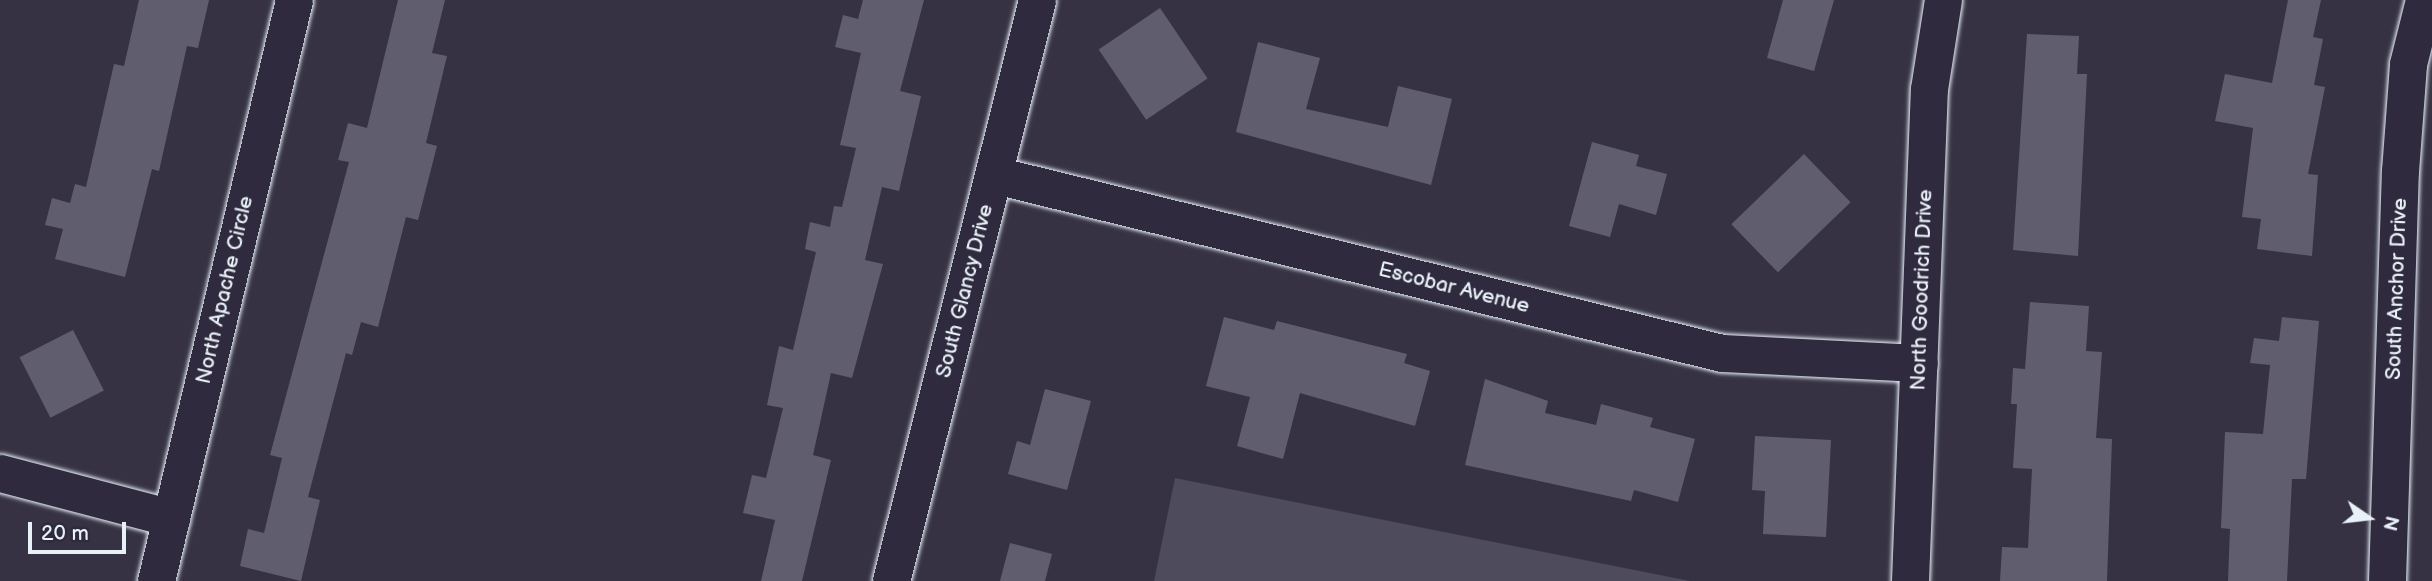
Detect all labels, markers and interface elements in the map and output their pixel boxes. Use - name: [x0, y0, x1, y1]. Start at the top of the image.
- street label: North Goodrich Drive: [1906, 189, 1938, 391]
- street label: North Apache Circle: [191, 194, 259, 386]
- street label: South Anchor Drive: [2381, 198, 2413, 380]
- street label: South Glancy Drive: [931, 201, 999, 381]
- street label: Escobar Avenue: [1376, 257, 1532, 319]
- north arrow: [2334, 483, 2404, 553]
- scale bar: [32, 508, 130, 552]
- text: N: [2377, 513, 2403, 533]
- text: 20 m: [41, 521, 89, 546]

